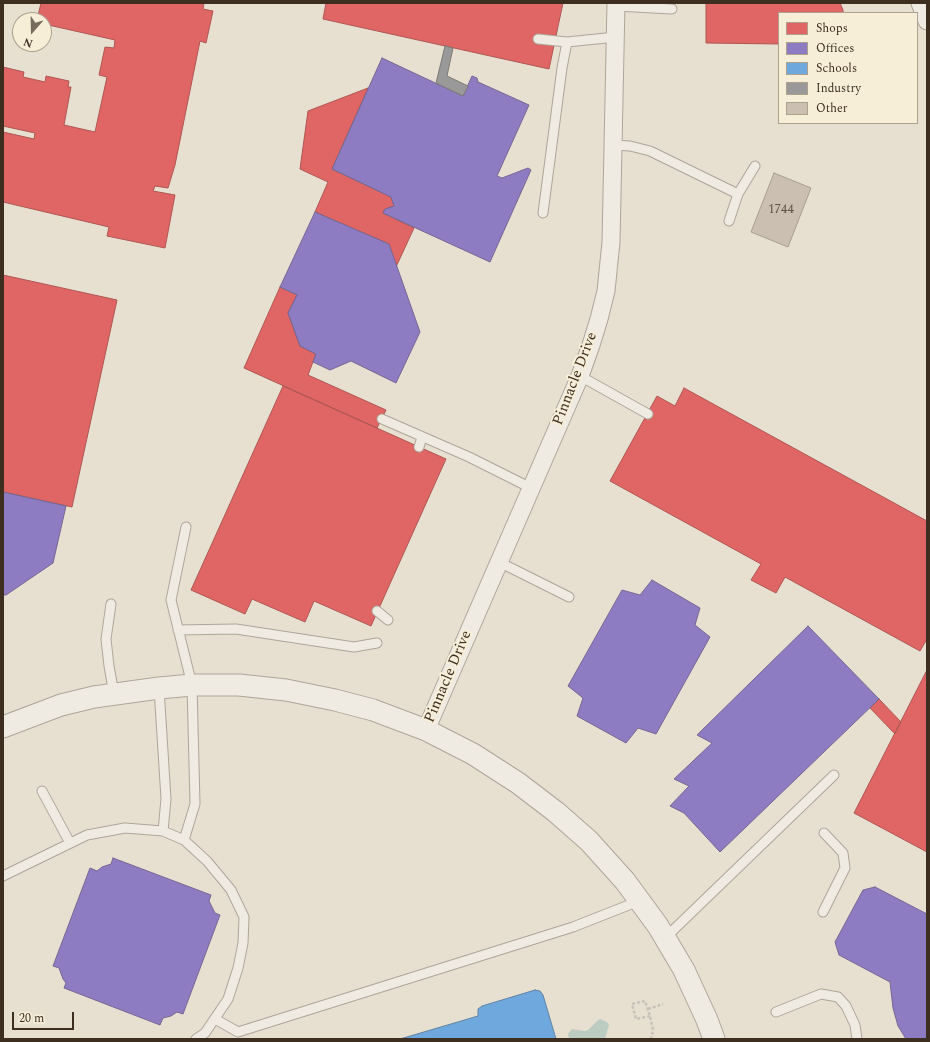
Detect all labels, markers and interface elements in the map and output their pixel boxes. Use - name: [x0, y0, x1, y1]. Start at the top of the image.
- north arrow: [12, 12, 52, 52]
- legend: [778, 12, 918, 124]
- text: Shops: [816, 19, 848, 38]
- text: N: [21, 33, 35, 52]
- text: Offices: [816, 39, 855, 58]
- text: Schools: [816, 59, 857, 78]
- text: Industry: [816, 79, 861, 98]
- text: Other: [816, 99, 848, 118]
- house number: 1744: [768, 202, 794, 218]
- street label: Pinnacle Drive: [550, 330, 602, 428]
- street label: Pinnacle Drive: [422, 628, 476, 726]
- scale bar: [14, 1004, 76, 1030]
- text: 20 m: [19, 1009, 44, 1028]

